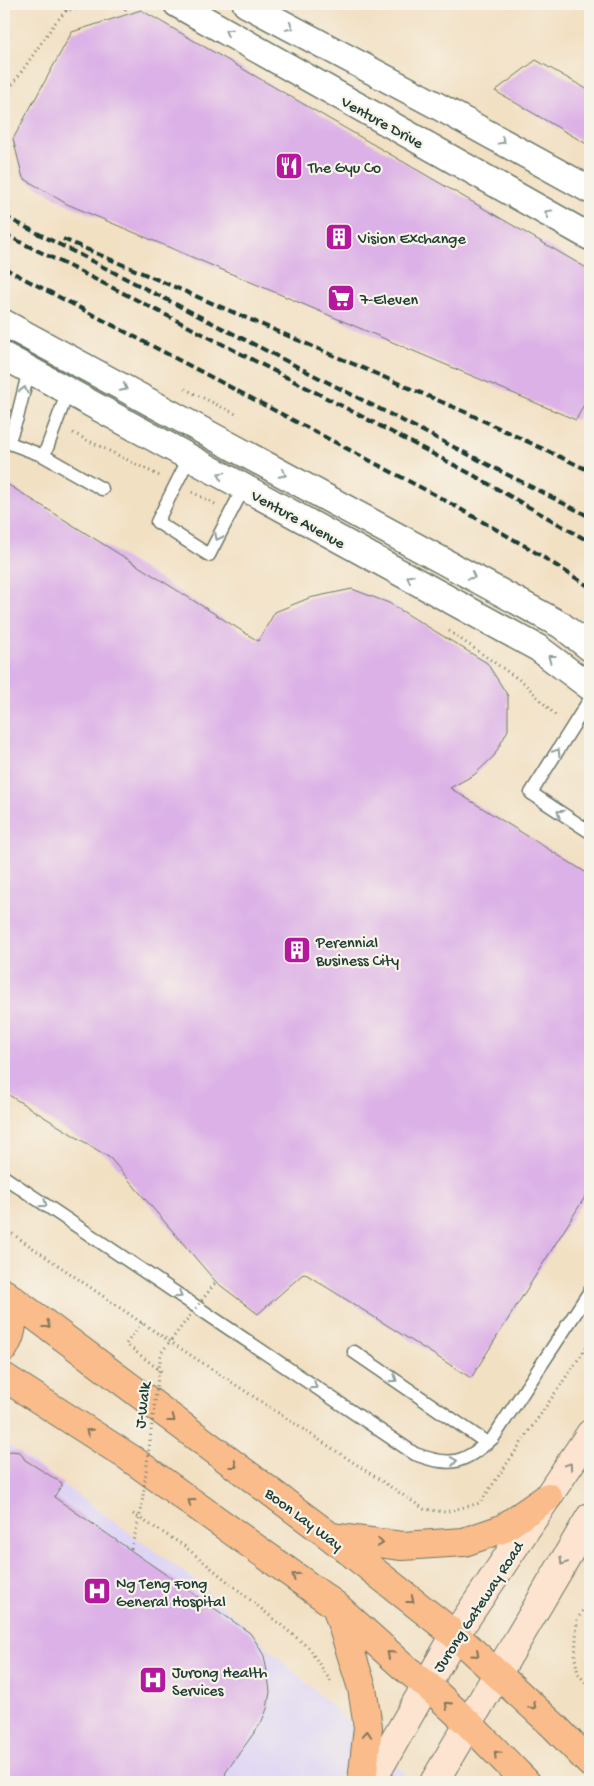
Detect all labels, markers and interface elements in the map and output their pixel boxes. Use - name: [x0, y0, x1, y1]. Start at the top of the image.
- one-way arrow: [284, 21, 293, 31]
- one-way arrow: [224, 28, 233, 38]
- street label: Venture Drive: [336, 93, 427, 155]
- one-way arrow: [497, 135, 506, 145]
- restaurant icon: The Gyu Co: [274, 151, 304, 181]
- place label: The Gyu Co: [307, 160, 381, 179]
- one-way arrow: [544, 209, 553, 219]
- building icon: Vision Exchange: [324, 222, 354, 252]
- place label: Vision Exchange: [357, 231, 466, 250]
- supermarket icon: 7-Eleven: [326, 283, 356, 313]
- place label: 7-Eleven: [359, 292, 418, 311]
- one-way arrow: [119, 382, 128, 392]
- one-way arrow: [18, 385, 29, 394]
- one-way arrow: [277, 468, 286, 478]
- one-way arrow: [217, 471, 226, 481]
- street label: Venture Avenue: [246, 487, 348, 555]
- one-way arrow: [214, 531, 224, 540]
- one-way arrow: [466, 570, 475, 580]
- one-way arrow: [406, 574, 415, 584]
- one-way arrow: [548, 655, 557, 663]
- one-way arrow: [550, 749, 560, 758]
- one-way arrow: [557, 809, 566, 819]
- building icon: Perennial Business City: [282, 935, 312, 965]
- place label: Perennial Business City: [315, 935, 399, 972]
- one-way arrow: [38, 1198, 48, 1207]
- one-way arrow: [173, 1289, 183, 1298]
- one-way arrow: [41, 1319, 51, 1328]
- one-way arrow: [388, 1373, 398, 1382]
- street label: J-Walk: [132, 1379, 157, 1430]
- one-way arrow: [308, 1380, 317, 1389]
- one-way arrow: [166, 1413, 175, 1421]
- one-way arrow: [85, 1428, 94, 1438]
- one-way arrow: [449, 1456, 458, 1466]
- one-way arrow: [228, 1459, 238, 1468]
- one-way arrow: [563, 1462, 572, 1471]
- street label: Boon Lay Way: [259, 1485, 346, 1556]
- one-way arrow: [187, 1499, 197, 1508]
- one-way arrow: [376, 1537, 384, 1548]
- street label: Jurong Gateway Road: [431, 1538, 530, 1677]
- one-way arrow: [560, 1557, 570, 1566]
- one-way arrow: [291, 1573, 301, 1582]
- hospital icon: Ng Teng Fong General Hospital: [82, 1576, 112, 1606]
- place label: Ng Teng Fong General Hospital: [116, 1576, 226, 1613]
- one-way arrow: [405, 1594, 414, 1602]
- one-way arrow: [471, 1648, 480, 1657]
- one-way arrow: [387, 1651, 396, 1660]
- hospital icon: Jurong Health Services: [138, 1665, 168, 1695]
- place label: Jurong Health Services: [172, 1665, 268, 1702]
- one-way arrow: [528, 1700, 537, 1709]
- one-way arrow: [445, 1702, 454, 1711]
- one-way arrow: [362, 1729, 373, 1737]
- one-way arrow: [494, 1750, 503, 1759]

